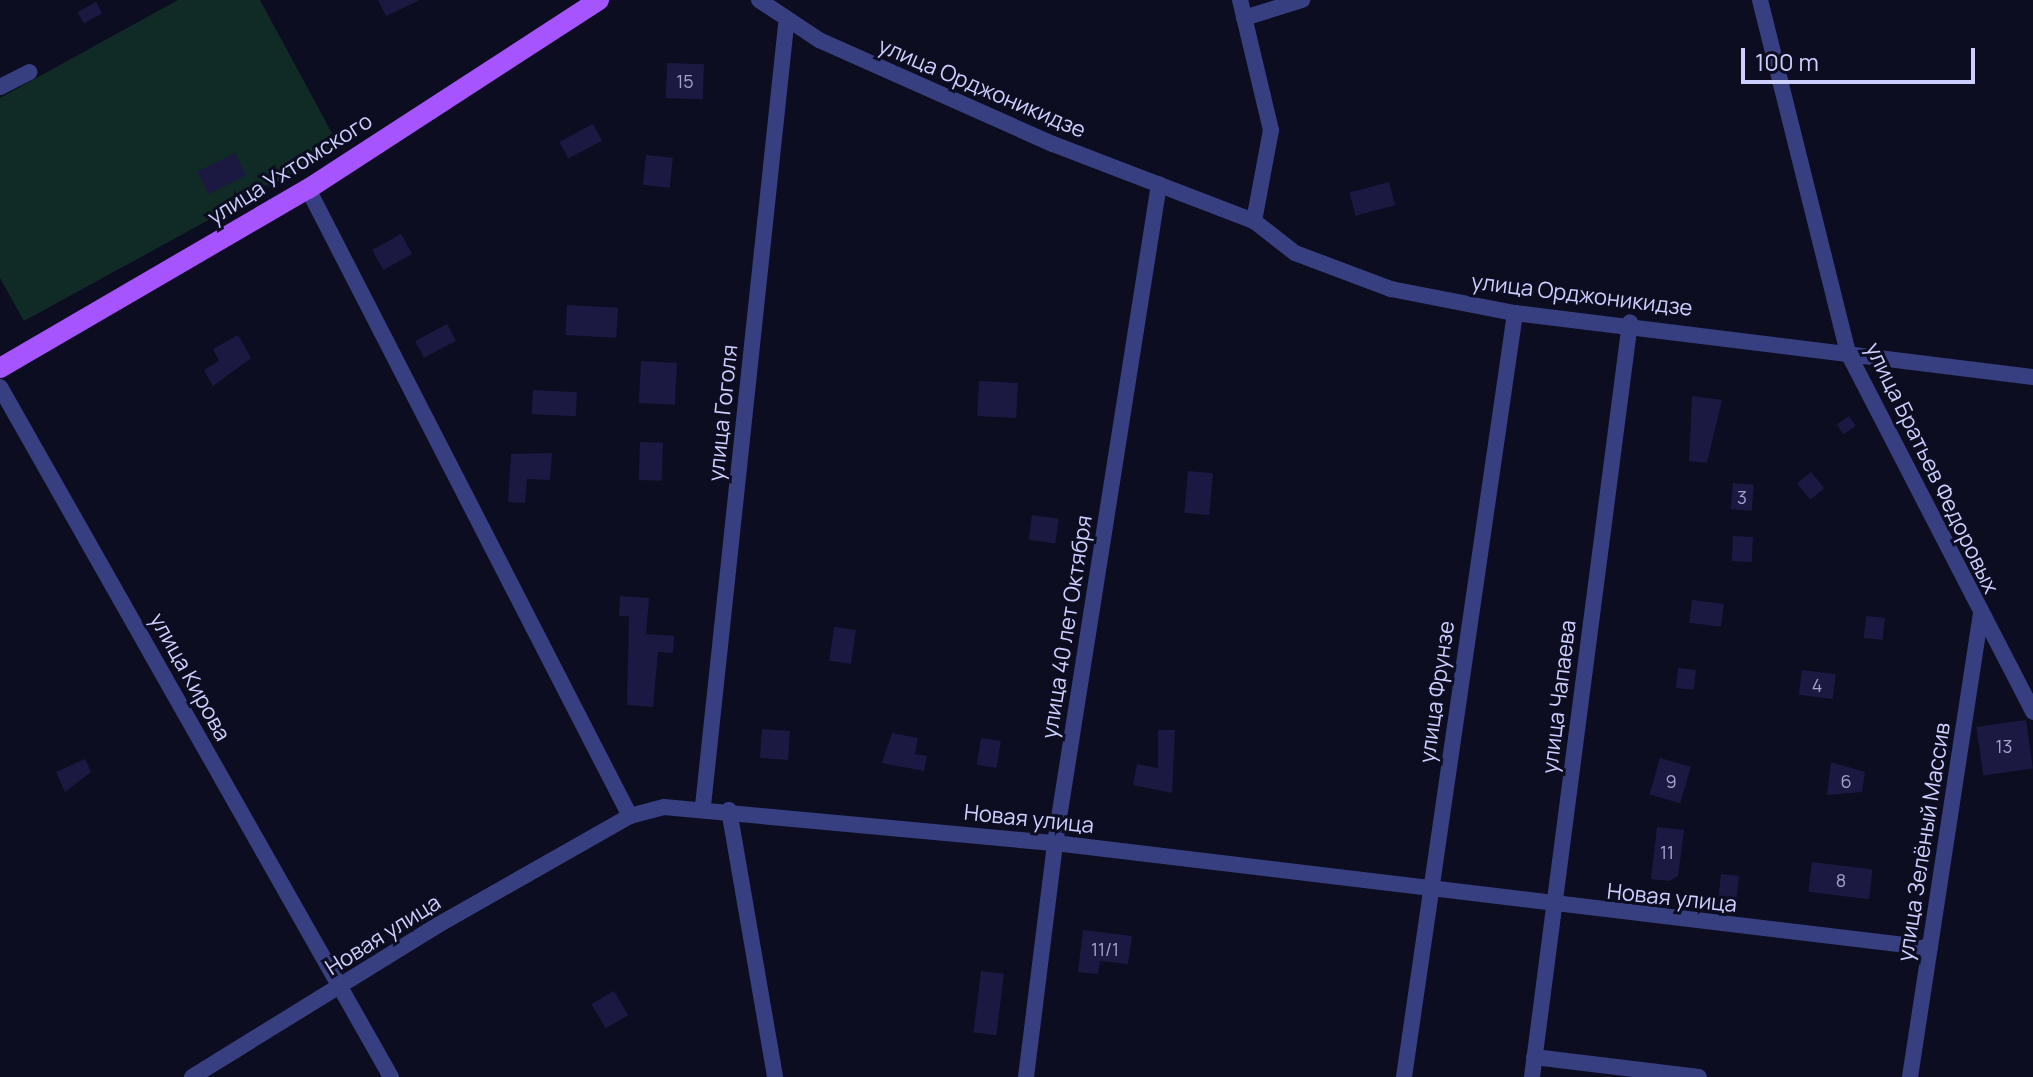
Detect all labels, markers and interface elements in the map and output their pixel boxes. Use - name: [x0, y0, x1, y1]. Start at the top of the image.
- street label: улица Орджоникидзе: [874, 32, 1090, 144]
- scale bar: [1745, 32, 1979, 82]
- text: 100 m: [1755, 45, 1819, 78]
- house number: 15: [676, 70, 694, 92]
- street label: улица Ухтомского: [203, 108, 377, 230]
- street label: улица Орджоникидзе: [1470, 268, 1694, 322]
- street label: улица Братьев Федоровых: [1860, 338, 2004, 598]
- street label: улица Гоголя: [703, 343, 743, 483]
- house number: 3: [1737, 486, 1747, 508]
- street label: улица 40 лет Октября: [1036, 513, 1098, 741]
- street label: улица Кирова: [144, 608, 236, 746]
- street label: улица Фрунзе: [1414, 619, 1460, 765]
- street label: улица Чапаева: [1536, 619, 1582, 775]
- house number: 4: [1812, 674, 1822, 696]
- street label: улица Зелёный Массив: [1892, 721, 1956, 963]
- house number: 13: [1996, 735, 2012, 757]
- house number: 9: [1665, 770, 1677, 792]
- house number: 6: [1840, 770, 1852, 792]
- street label: Новая улица: [963, 799, 1095, 839]
- house number: 11: [1660, 841, 1674, 863]
- house number: 8: [1836, 869, 1846, 891]
- street label: Новая улица: [1606, 878, 1738, 918]
- street label: Новая улица: [321, 889, 445, 981]
- house number: 11/1: [1091, 938, 1119, 960]

